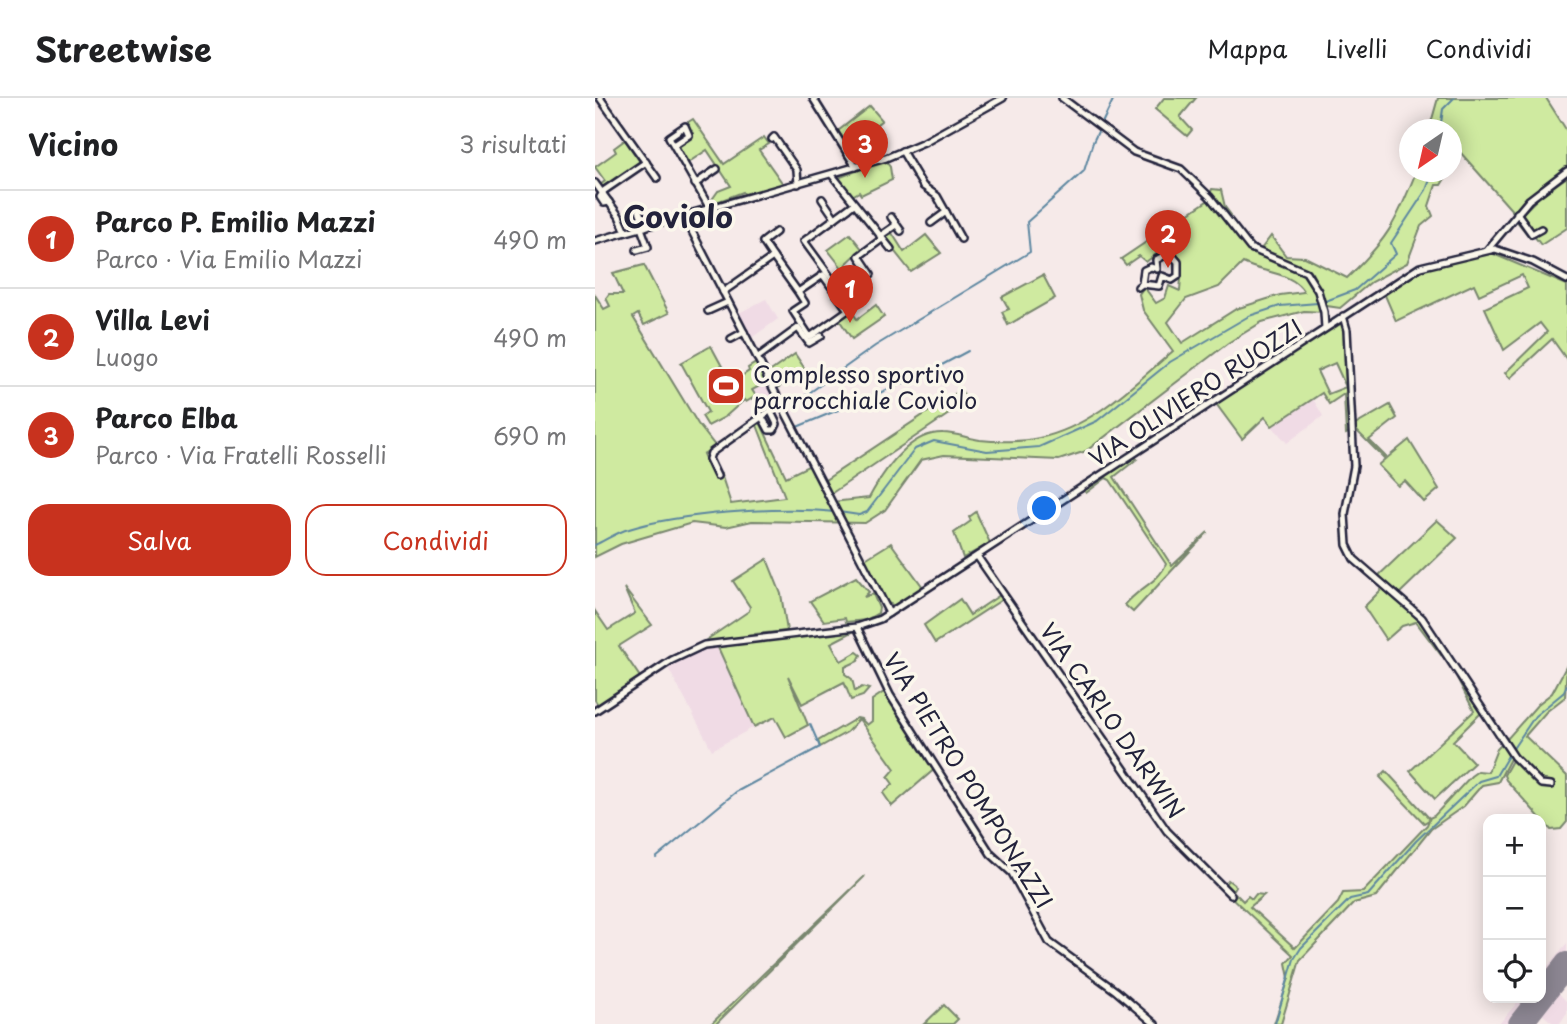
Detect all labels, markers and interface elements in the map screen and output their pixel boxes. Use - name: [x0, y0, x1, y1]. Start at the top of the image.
- text: Streetwise: [35, 23, 212, 73]
- text: Mappa: [1208, 30, 1287, 66]
- text: Livelli: [1325, 30, 1388, 66]
- text: Condividi: [1426, 30, 1532, 66]
- north arrow: [1399, 119, 1462, 182]
- pin: 3: [842, 120, 888, 178]
- text: Vicino: [28, 121, 118, 166]
- text: 3 risultati: [459, 126, 567, 161]
- district label: Coviolo: [623, 193, 733, 238]
- text: Parco P. Emilio Mazzi: [95, 202, 375, 241]
- pin: 2: [1145, 210, 1191, 268]
- text: 1: [46, 222, 57, 257]
- text: 490 m: [493, 222, 567, 257]
- text: Parco · Via Emilio Mazzi: [95, 241, 362, 276]
- pin: 1: [827, 265, 873, 323]
- text: Villa Levi: [95, 300, 210, 339]
- street label: VIA OLIVIERO RUOZZI: [1081, 310, 1309, 474]
- text: 2: [43, 320, 59, 355]
- text: 490 m: [493, 320, 567, 355]
- text: Luogo: [95, 339, 159, 374]
- place label: Complesso sportivo parrocchiale Coviolo: [753, 356, 977, 417]
- sports icon: Complesso sportivo parrocchiale Coviolo: [705, 365, 747, 407]
- text: Parco Elba: [95, 398, 238, 437]
- text: 3: [43, 418, 59, 453]
- text: 690 m: [493, 418, 567, 453]
- text: Parco · Via Fratelli Rosselli: [95, 437, 387, 472]
- your location: [1027, 491, 1061, 525]
- button: Salva: [28, 504, 291, 576]
- button: Condividi: [305, 504, 567, 576]
- street label: VIA CARLO DARWIN: [1032, 615, 1194, 825]
- street label: VIA PIETRO POMPONAZZI: [876, 645, 1062, 915]
- map controls: [1483, 814, 1546, 1003]
- button: +: [1483, 814, 1546, 877]
- button: −: [1483, 877, 1546, 940]
- button: locate: [1483, 940, 1546, 1003]

